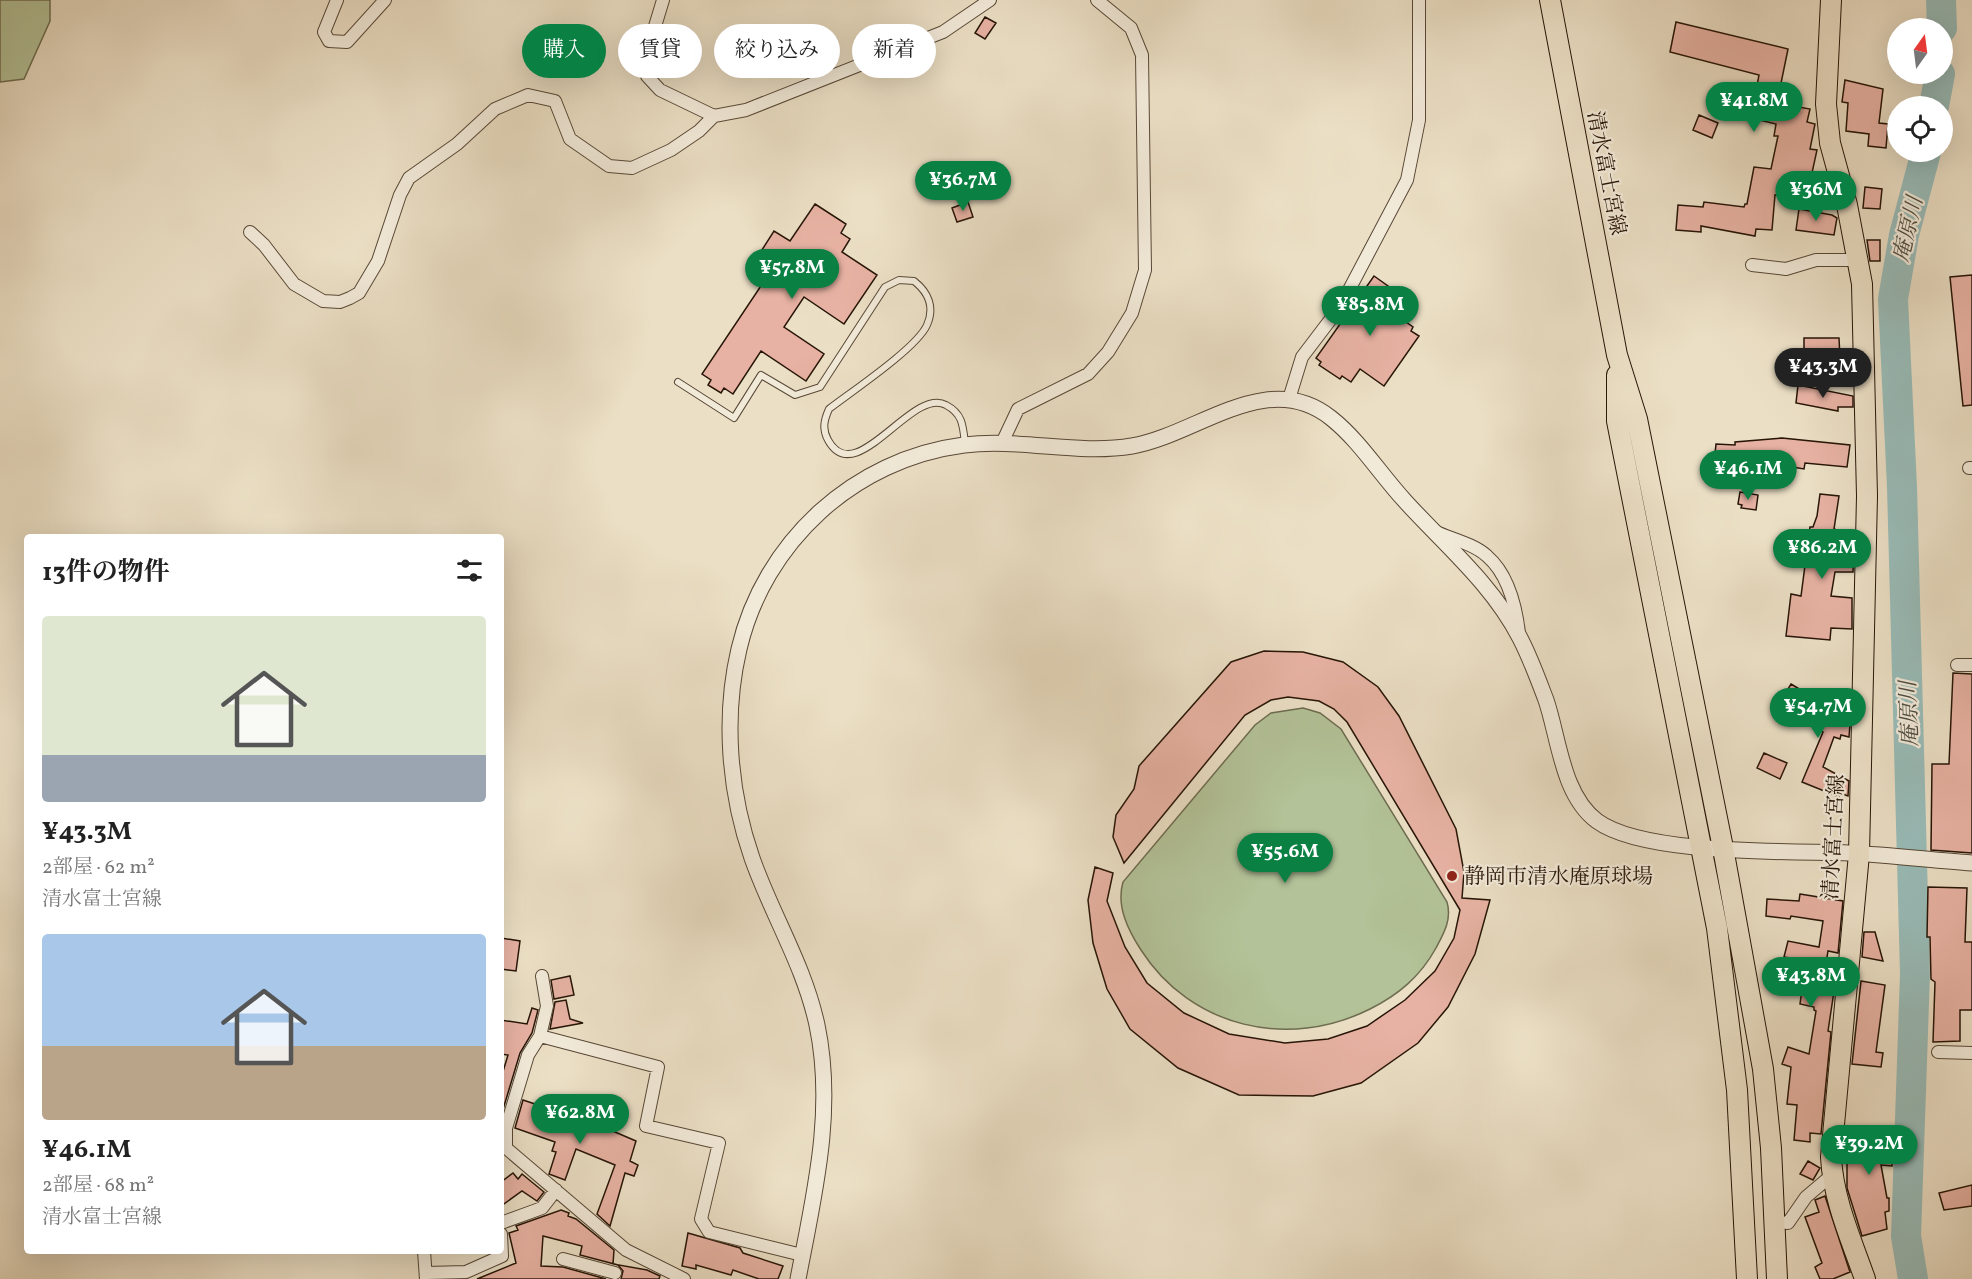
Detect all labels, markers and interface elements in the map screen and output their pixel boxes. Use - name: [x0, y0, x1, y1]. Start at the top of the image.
- north arrow: [1887, 18, 1953, 84]
- map controls: [1887, 18, 1953, 162]
- chip: 購入: [522, 24, 606, 78]
- chip: 賃貸: [618, 24, 702, 78]
- chip: 絞り込み: [714, 24, 840, 78]
- chip: 新着: [852, 24, 936, 78]
- pin: ¥41.8M: [1705, 82, 1803, 133]
- text: ¥41.8M: [1720, 87, 1788, 115]
- button: locate: [1887, 96, 1953, 162]
- street label: 清水富士宮線: [1579, 109, 1632, 238]
- pin: ¥36.7M: [914, 161, 1012, 212]
- text: ¥36.7M: [929, 166, 997, 194]
- pin: ¥36M: [1780, 171, 1852, 222]
- text: ¥36M: [1789, 176, 1843, 204]
- water label: 庵原川: [1887, 192, 1932, 265]
- pin: ¥57.8M: [743, 249, 841, 300]
- text: ¥57.8M: [759, 254, 825, 282]
- pin: ¥85.8M: [1321, 286, 1419, 337]
- text: ¥85.8M: [1336, 291, 1404, 319]
- pin: ¥43.3M: [1774, 348, 1872, 399]
- text: ¥43.3M: [1788, 353, 1858, 381]
- pin: ¥46.1M: [1699, 450, 1797, 501]
- text: ¥46.1M: [1714, 455, 1782, 483]
- pin: ¥86.2M: [1773, 529, 1871, 580]
- text: ¥86.2M: [1787, 534, 1857, 562]
- icon: filters: [453, 554, 486, 587]
- text: 13件の物件: [42, 555, 170, 591]
- icon: home: [210, 655, 318, 763]
- water label: 庵原川: [1894, 678, 1927, 747]
- pin: ¥54.7M: [1769, 688, 1867, 739]
- text: ¥54.7M: [1784, 693, 1852, 721]
- street label: 清水富士宮線: [1817, 773, 1852, 901]
- text: ¥43.3M: [42, 814, 132, 850]
- pin: ¥55.6M: [1236, 833, 1334, 884]
- text: ¥55.6M: [1251, 838, 1319, 866]
- text: 2部屋 · 62 m²: [42, 854, 155, 882]
- place label: 静岡市清水庵原球場: [1464, 863, 1653, 892]
- marker: 静岡市清水庵原球場: [1445, 869, 1459, 883]
- text: 清水富士宮線: [42, 886, 162, 914]
- pin: ¥43.8M: [1762, 957, 1860, 1008]
- text: ¥43.8M: [1776, 962, 1846, 990]
- icon: home: [210, 973, 318, 1081]
- pin: ¥62.8M: [531, 1094, 629, 1145]
- text: ¥62.8M: [545, 1099, 615, 1127]
- pin: ¥39.2M: [1820, 1125, 1918, 1176]
- text: ¥39.2M: [1835, 1130, 1903, 1158]
- text: ¥46.1M: [42, 1132, 131, 1168]
- text: 2部屋 · 68 m²: [42, 1172, 154, 1200]
- text: 清水富士宮線: [42, 1204, 162, 1232]

